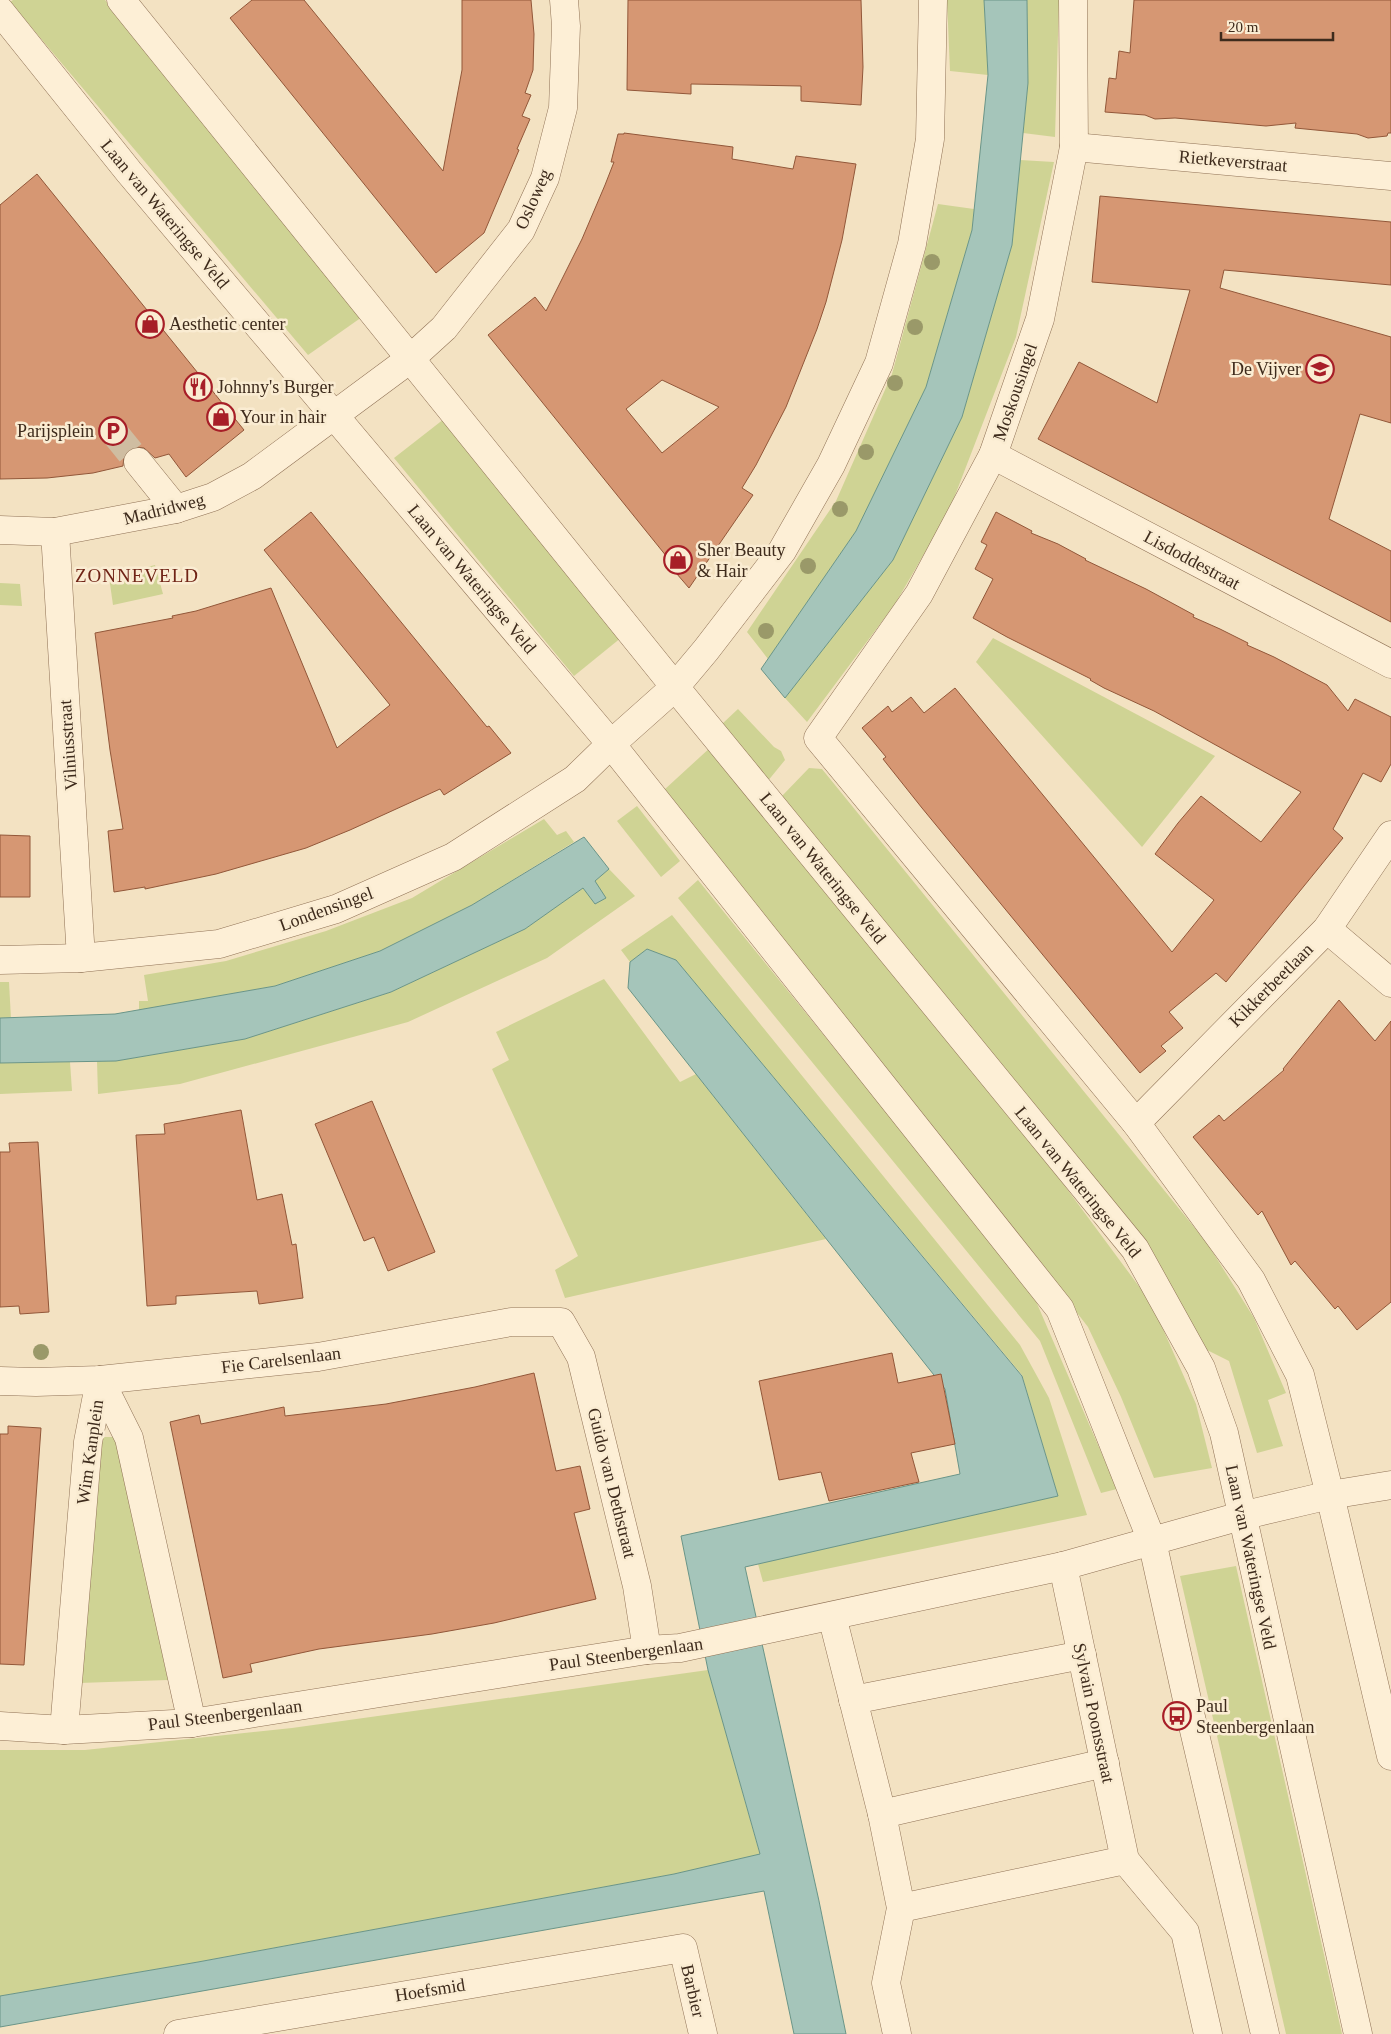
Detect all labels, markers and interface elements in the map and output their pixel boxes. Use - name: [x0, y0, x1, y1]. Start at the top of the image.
- scale bar: [1221, 10, 1334, 42]
- text: 20 m: [1228, 19, 1259, 35]
- street label: Laan van Wateringse Veld: [97, 135, 233, 293]
- street label: Rietkeverstraat: [1178, 146, 1288, 176]
- street label: Osloweg: [511, 166, 555, 232]
- shop icon: Aesthetic center: [135, 309, 165, 339]
- place label: Aesthetic center: [169, 314, 285, 334]
- street label: Moskousingel: [989, 341, 1041, 443]
- school or university icon: De Vijver: [1305, 354, 1335, 384]
- place label: De Vijver: [1231, 359, 1301, 379]
- restaurant icon: Johnny's Burger: [183, 372, 213, 402]
- place label: Johnny's Burger: [217, 377, 333, 397]
- shop icon: Your in hair: [206, 402, 236, 432]
- place label: Your in hair: [240, 407, 326, 427]
- parking icon: Parijsplein: [98, 416, 128, 446]
- place label: Parijsplein: [17, 421, 94, 441]
- street label: Madridweg: [121, 489, 207, 529]
- street label: Laan van Wateringse Veld: [404, 500, 540, 658]
- street label: Lisdoddestraat: [1141, 526, 1243, 594]
- place label: Sher Beauty & Hair: [697, 540, 785, 581]
- shop icon: Sher Beauty & Hair: [663, 545, 693, 575]
- district label: ZONNEVELD: [75, 565, 199, 586]
- street label: Vilniusstraat: [55, 699, 81, 791]
- street label: Laan van Wateringse Veld: [756, 789, 890, 947]
- street label: Londensingel: [277, 883, 375, 935]
- street label: Kikkerbeetlaan: [1225, 939, 1317, 1031]
- street label: Laan van Wateringse Veld: [1011, 1103, 1145, 1261]
- street label: Fie Carelsenlaan: [220, 1343, 342, 1377]
- street label: Wim Kanplein: [73, 1398, 107, 1506]
- street label: Guido van Dethstraat: [584, 1406, 640, 1560]
- street label: Laan van Wateringse Veld: [1222, 1463, 1280, 1651]
- street label: Paul Steenbergenlaan: [548, 1633, 704, 1675]
- street label: Sylvain Poonsstraat: [1069, 1641, 1119, 1785]
- street label: Paul Steenbergenlaan: [147, 1696, 303, 1734]
- place label: Paul Steenbergenlaan: [1196, 1696, 1315, 1737]
- bus stop icon: Paul Steenbergenlaan: [1162, 1701, 1192, 1731]
- street label: Barbier: [677, 1962, 709, 2020]
- street label: Hoefsmid: [393, 1975, 467, 2005]

